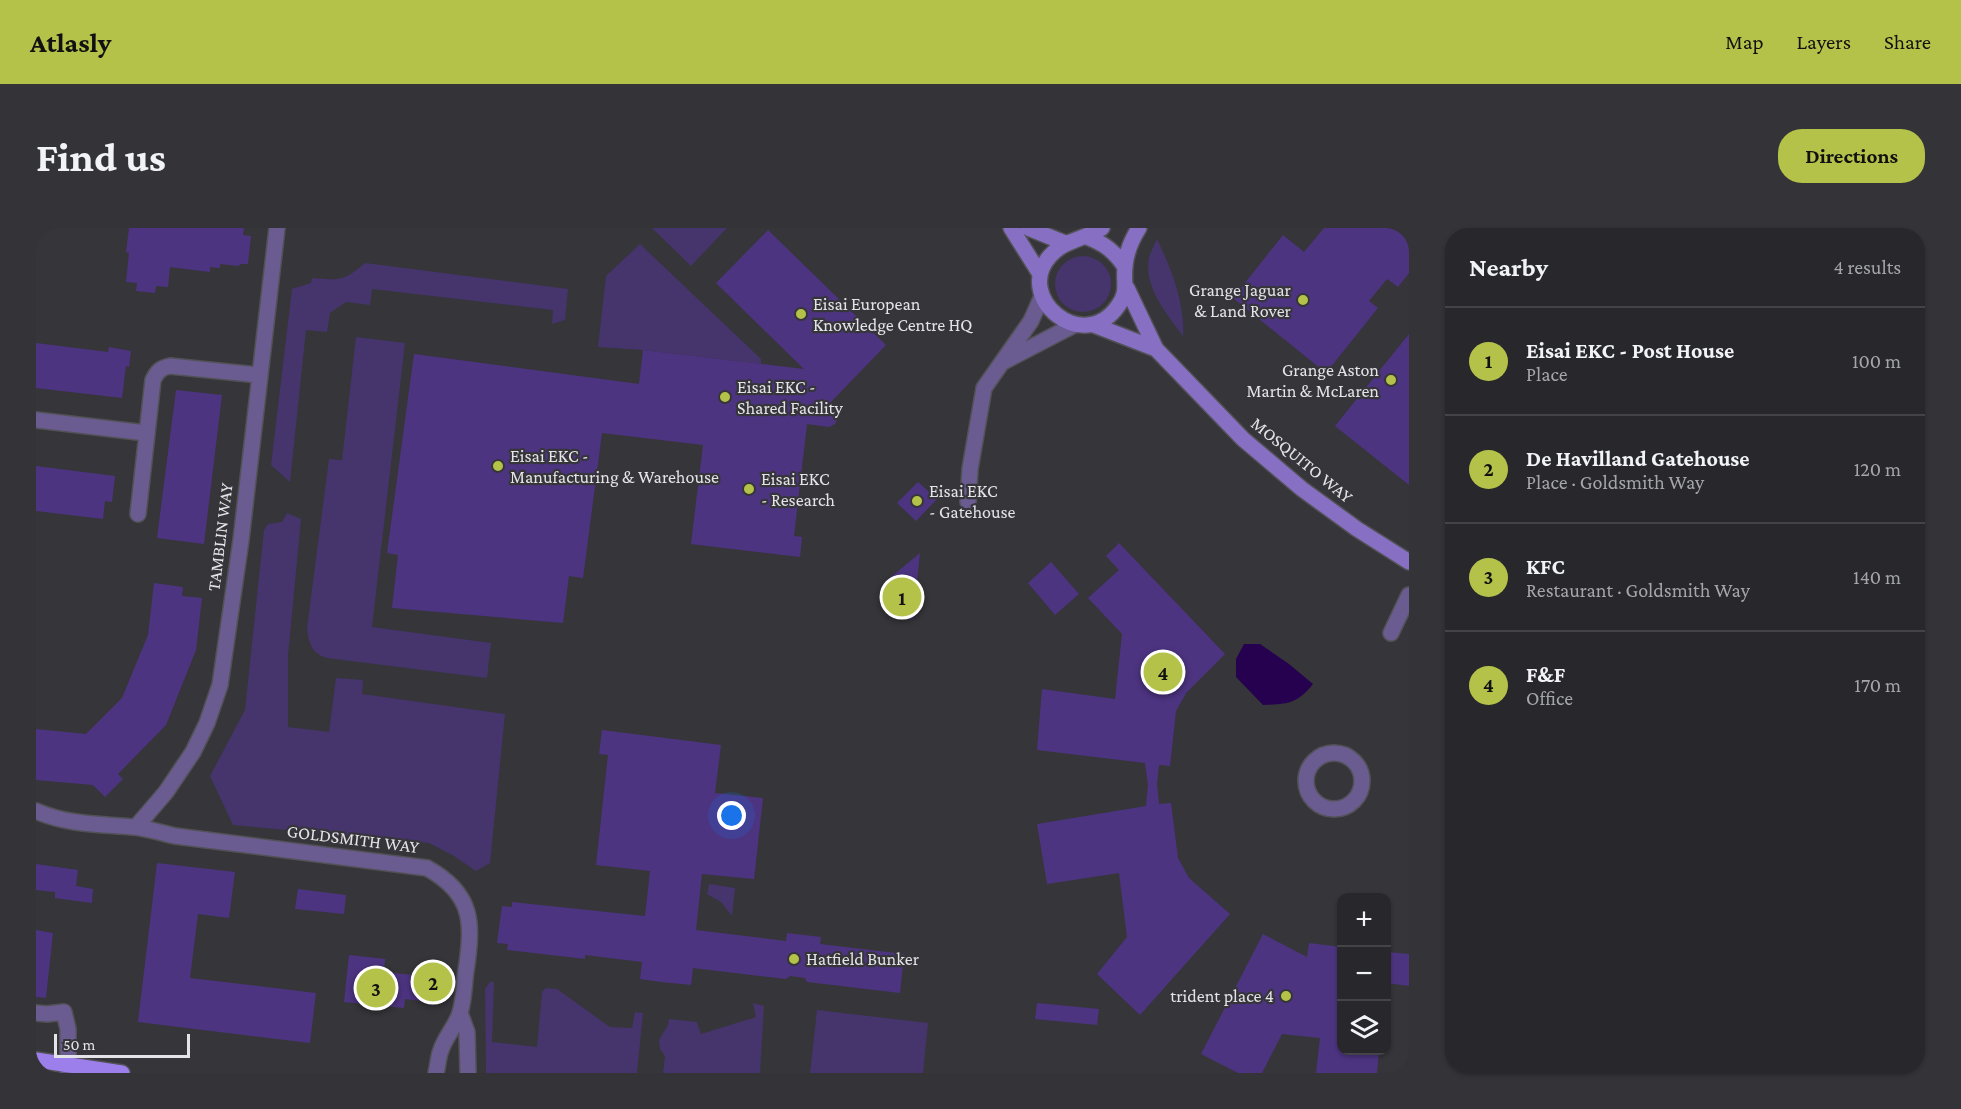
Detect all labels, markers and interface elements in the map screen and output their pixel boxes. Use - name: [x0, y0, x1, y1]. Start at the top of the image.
- text: Atlasly: [30, 27, 111, 58]
- text: Map: [1725, 30, 1764, 54]
- text: Layers: [1797, 30, 1851, 54]
- text: Share: [1884, 30, 1931, 54]
- button: Directions: [1778, 129, 1925, 183]
- text: Find us: [36, 133, 166, 180]
- text: Nearby: [1469, 253, 1548, 282]
- text: 4 results: [1834, 256, 1901, 278]
- place label: Grange Jaguar & Land Rover: [1189, 280, 1292, 321]
- marker: Grange Jaguar & Land Rover: [1296, 293, 1310, 307]
- place label: Eisai European Knowledge Centre HQ: [813, 294, 973, 335]
- marker: Eisai European Knowledge Centre HQ: [794, 307, 808, 321]
- text: Eisai EKC - Post House: [1526, 338, 1734, 363]
- text: 1: [1485, 350, 1492, 372]
- text: 100 m: [1852, 350, 1901, 372]
- place label: Grange Aston Martin & McLaren: [1246, 360, 1379, 401]
- text: Place: [1526, 363, 1568, 385]
- marker: Grange Aston Martin & McLaren: [1384, 373, 1398, 387]
- place label: Eisai EKC - Shared Facility: [737, 377, 843, 418]
- marker: Eisai EKC - Shared Facility: [718, 390, 732, 404]
- street label: MOSQUITO WAY: [1247, 413, 1357, 507]
- place label: Eisai EKC - Manufacturing & Warehouse: [510, 446, 719, 487]
- text: De Havilland Gatehouse: [1526, 446, 1750, 471]
- text: 2: [1483, 458, 1494, 480]
- text: 120 m: [1854, 458, 1901, 480]
- marker: Eisai EKC - Manufacturing & Warehouse: [491, 459, 505, 473]
- place label: Eisai EKC - Research: [761, 469, 835, 510]
- text: Place · Goldsmith Way: [1526, 471, 1704, 493]
- street label: TAMBLIN WAY: [203, 481, 237, 592]
- place label: Eisai EKC - Gatehouse: [929, 481, 1016, 522]
- marker: Eisai EKC - Research: [742, 482, 756, 496]
- marker: Eisai EKC - Gatehouse: [910, 494, 924, 508]
- text: KFC: [1526, 554, 1565, 579]
- text: 3: [1484, 566, 1493, 588]
- text: 140 m: [1853, 566, 1901, 588]
- pin: 1: [882, 574, 922, 620]
- text: Restaurant · Goldsmith Way: [1526, 579, 1750, 601]
- pin: 4: [1144, 650, 1182, 694]
- text: F&F: [1526, 662, 1565, 687]
- text: 4: [1483, 674, 1494, 696]
- text: 170 m: [1854, 674, 1901, 696]
- text: Office: [1526, 687, 1573, 709]
- your location: [717, 801, 746, 830]
- street label: GOLDSMITH WAY: [286, 821, 421, 857]
- map controls: [1337, 893, 1391, 1055]
- button: +: [1337, 893, 1391, 947]
- button: −: [1337, 947, 1391, 1001]
- place label: Hatfield Bunker: [806, 949, 920, 969]
- marker: Hatfield Bunker: [787, 952, 801, 966]
- pin: 2: [414, 960, 452, 1005]
- pin: 3: [356, 966, 396, 1011]
- place label: trident place 4: [1170, 986, 1274, 1006]
- marker: trident place 4: [1279, 989, 1293, 1003]
- button: layers: [1337, 1001, 1391, 1055]
- scale bar: [54, 1031, 190, 1058]
- text: 50 m: [63, 1036, 95, 1053]

